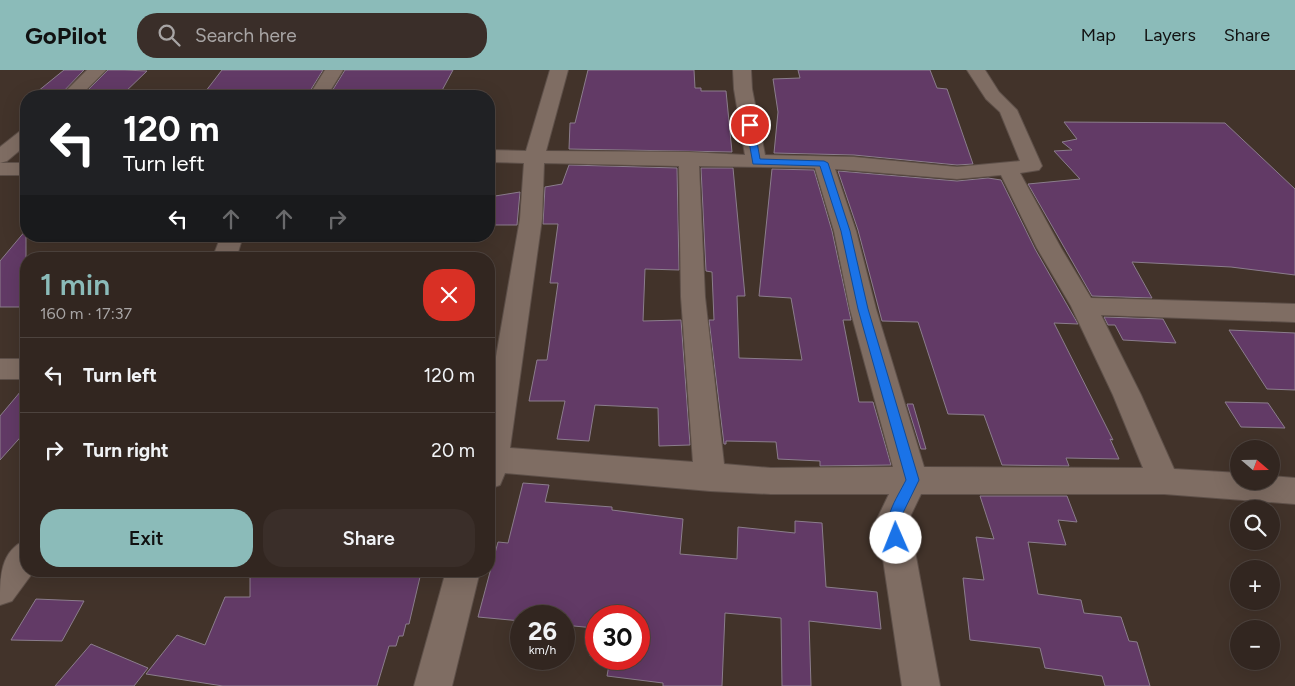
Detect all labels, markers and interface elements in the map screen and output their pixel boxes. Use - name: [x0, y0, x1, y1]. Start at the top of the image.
- search box: [137, 13, 487, 58]
- text: GoPilot: [25, 21, 107, 50]
- icon: search: [155, 21, 183, 49]
- text: Search here: [195, 24, 297, 47]
- text: Map: [1081, 24, 1116, 46]
- text: Layers: [1144, 24, 1196, 46]
- text: Share: [1224, 24, 1270, 46]
- pin: [729, 104, 771, 146]
- text: 120 m: [123, 108, 220, 150]
- icon: left: [40, 110, 105, 175]
- icon: arrive: [736, 111, 764, 139]
- text: Turn left: [123, 150, 205, 177]
- icon: left: [164, 205, 192, 233]
- icon: ahead: [217, 205, 245, 233]
- icon: ahead: [270, 205, 298, 233]
- icon: right: [323, 205, 351, 233]
- text: 1 min: [40, 266, 110, 303]
- button: close: [423, 269, 475, 321]
- text: 160 m · 17:37: [40, 304, 132, 323]
- icon: left: [40, 361, 68, 389]
- text: Turn left: [83, 364, 157, 387]
- text: 120 m: [423, 364, 475, 387]
- icon: right: [40, 436, 68, 464]
- text: Turn right: [83, 439, 169, 462]
- text: 20 m: [431, 439, 475, 462]
- north arrow: [1230, 440, 1280, 490]
- map controls: [1230, 440, 1280, 670]
- button: search: [1230, 500, 1280, 550]
- button: Exit: [40, 509, 253, 567]
- button: Share: [263, 509, 475, 567]
- position arrow: [869, 511, 921, 563]
- button: +: [1230, 560, 1280, 610]
- speed limit sign: 30: [585, 605, 650, 670]
- text: 26: [528, 616, 557, 646]
- button: −: [1230, 620, 1280, 670]
- text: km/h: [529, 643, 556, 657]

